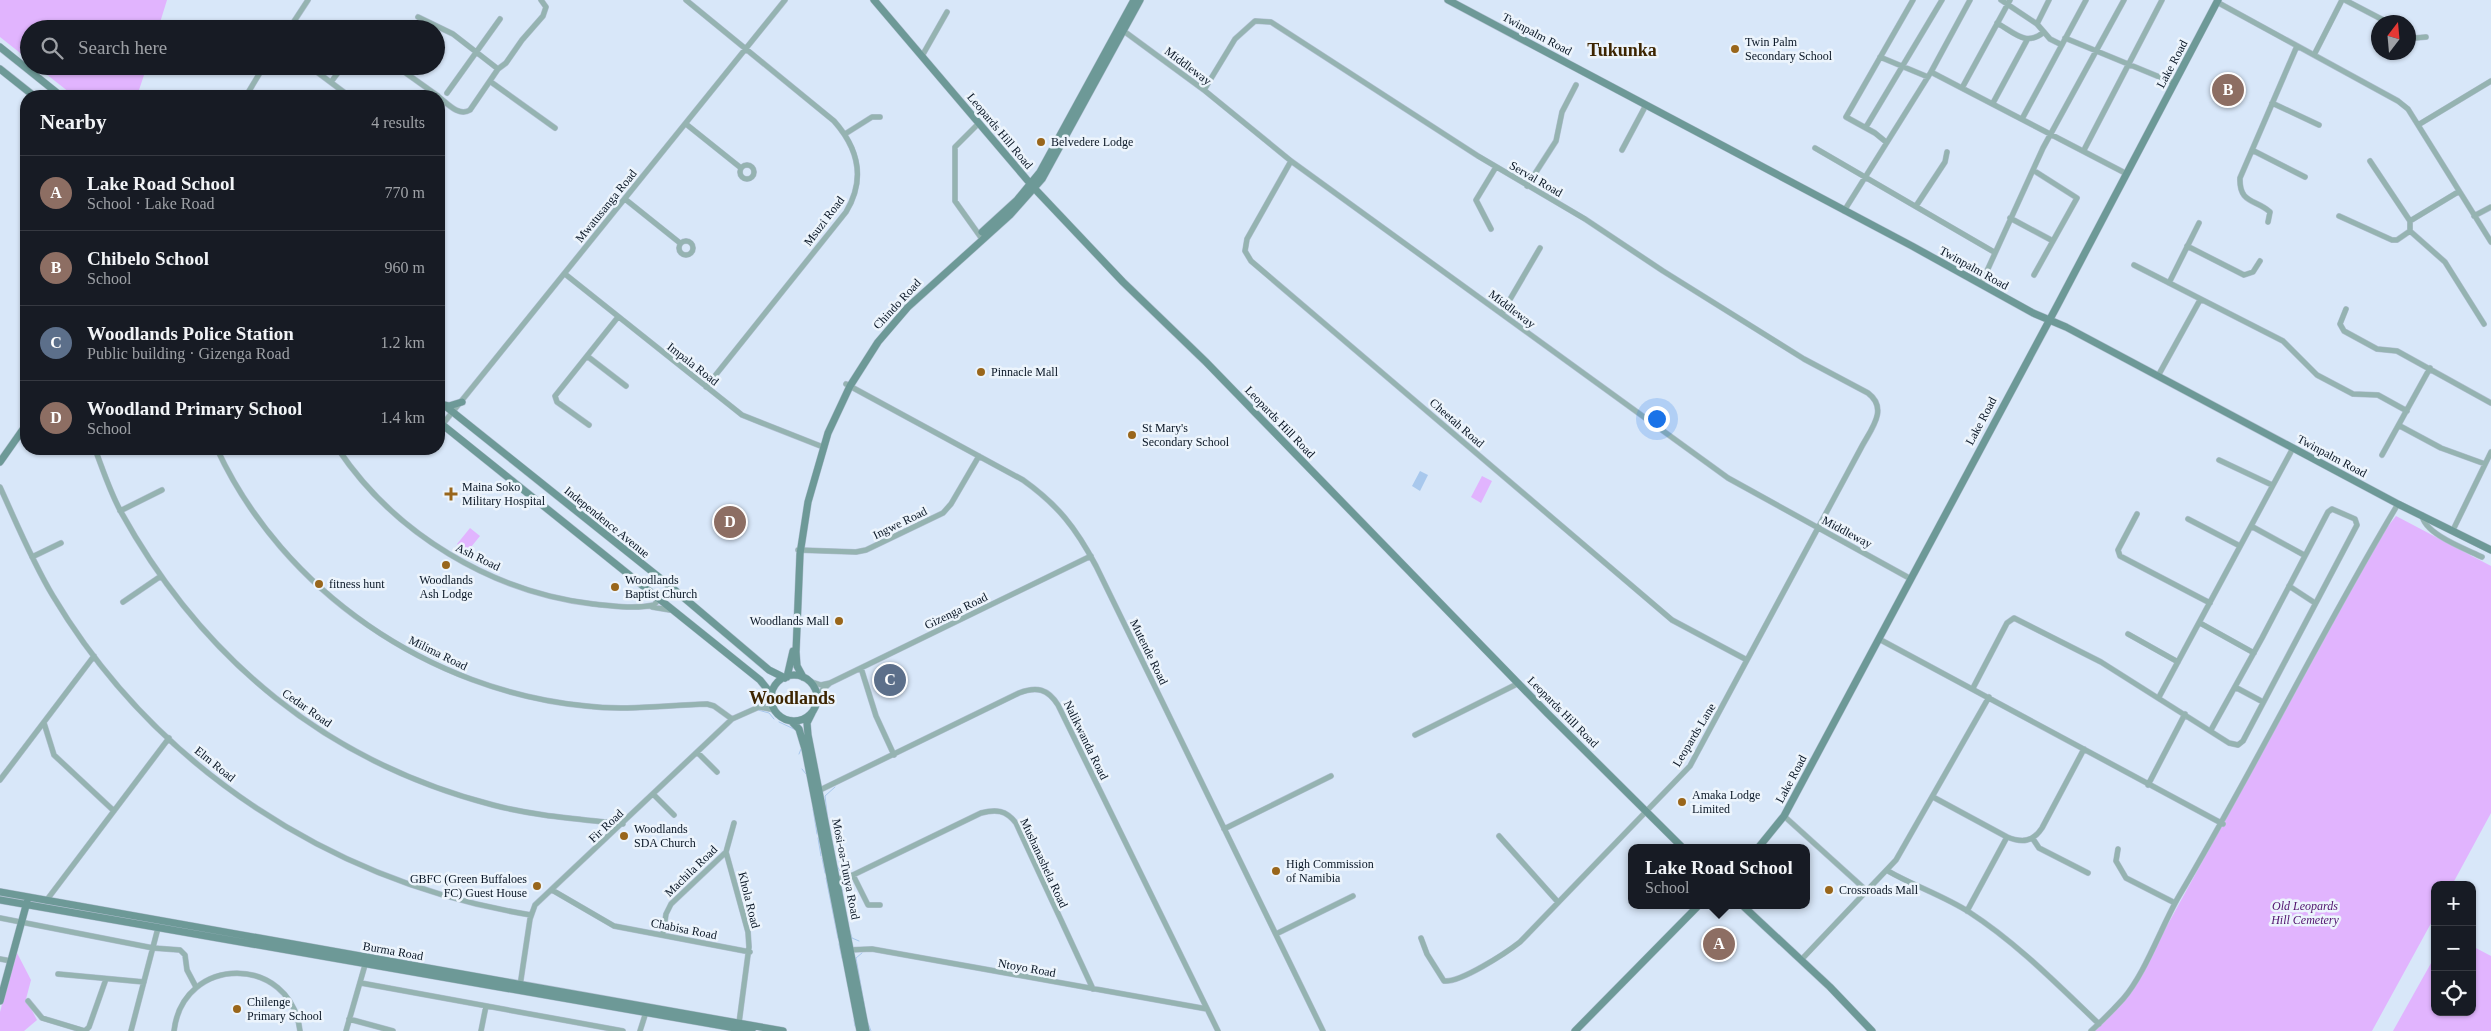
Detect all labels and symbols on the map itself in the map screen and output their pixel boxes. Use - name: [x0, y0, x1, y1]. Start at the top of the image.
- street label: Twinpalm Road: [1500, 10, 1574, 58]
- north arrow: [2371, 15, 2416, 60]
- place label: Twin Palm Secondary School: [1745, 35, 1833, 63]
- street label: Lake Road: [2154, 38, 2190, 90]
- district label: Tukunka: [1587, 40, 1657, 60]
- marker: Twin Palm Secondary School: [1729, 43, 1741, 55]
- street label: Middleway: [1162, 44, 1214, 88]
- pin: B: [2212, 71, 2244, 109]
- street label: Leopards Hill Road: [964, 90, 1036, 172]
- place label: Belvedere Lodge: [1051, 135, 1133, 149]
- marker: Belvedere Lodge: [1035, 136, 1047, 148]
- street label: Serval Road: [1507, 158, 1565, 200]
- street label: Mwatusanga Road: [572, 167, 640, 245]
- street label: Msuzi Road: [801, 193, 847, 249]
- street label: Twinpalm Road: [1937, 243, 2011, 293]
- street label: Chindo Road: [870, 276, 924, 332]
- street label: Middleway: [1486, 287, 1538, 331]
- street label: Impala Road: [664, 340, 722, 388]
- place label: Pinnacle Mall: [991, 365, 1059, 379]
- marker: Pinnacle Mall: [975, 366, 987, 378]
- street label: Leopards Hill Road: [1242, 383, 1318, 461]
- street label: Lake Road: [1963, 395, 1999, 447]
- street label: Cheetah Road: [1427, 396, 1487, 450]
- your location: [1644, 406, 1670, 432]
- place label: St Mary's Secondary School: [1142, 421, 1230, 449]
- marker: St Mary's Secondary School: [1126, 429, 1138, 441]
- street label: Twinpalm Road: [2295, 432, 2369, 480]
- place label: Maina Soko Military Hospital: [462, 480, 546, 508]
- street label: Independence Avenue: [562, 483, 652, 561]
- marker: Maina Soko Military Hospital: [444, 487, 458, 501]
- pin: D: [714, 503, 746, 541]
- street label: Ingwe Road: [871, 504, 929, 542]
- street label: Middleway: [1820, 513, 1874, 551]
- street label: Ash Road: [454, 540, 502, 574]
- marker: Woodlands Ash Lodge: [440, 559, 452, 571]
- place label: Woodlands Ash Lodge: [419, 573, 473, 601]
- place label: Woodlands Baptist Church: [625, 573, 697, 601]
- place label: fitness hunt: [329, 577, 385, 591]
- marker: fitness hunt: [313, 578, 325, 590]
- marker: Woodlands Baptist Church: [609, 581, 621, 593]
- street label: Gizenga Road: [922, 590, 990, 632]
- place label: Woodlands Mall: [750, 614, 830, 628]
- marker: Woodlands Mall: [833, 615, 845, 627]
- street label: Mutende Road: [1127, 617, 1171, 687]
- street label: Milima Road: [406, 633, 470, 673]
- pin: C: [874, 661, 906, 699]
- street label: Leopards Hill Road: [1525, 674, 1601, 750]
- street label: Cedar Road: [280, 686, 334, 730]
- district label: Woodlands: [749, 688, 835, 708]
- street label: Nalikwanda Road: [1061, 698, 1111, 782]
- street label: Leopards Lane: [1670, 701, 1718, 769]
- street label: Elm Road: [192, 743, 238, 785]
- street label: Lake Road: [1773, 753, 1809, 805]
- place label: Amaka Lodge Limited: [1692, 788, 1760, 816]
- marker: Amaka Lodge Limited: [1676, 796, 1688, 808]
- street label: Fir Road: [586, 806, 626, 846]
- street label: Mushanashela Road: [1017, 816, 1071, 910]
- street label: Mosi-oa-Tunya Road: [829, 817, 863, 921]
- place label: Woodlands SDA Church: [634, 822, 696, 850]
- marker: Woodlands SDA Church: [618, 830, 630, 842]
- street label: Machila Road: [662, 842, 720, 900]
- place label: High Commission of Namibia: [1286, 857, 1374, 885]
- marker: High Commission of Namibia: [1270, 865, 1282, 877]
- street label: Khola Road: [735, 870, 763, 930]
- place label: GBFC (Green Buffaloes FC) Guest House: [410, 872, 527, 900]
- marker: GBFC (Green Buffaloes FC) Guest House: [531, 880, 543, 892]
- place label: Crossroads Mall: [1839, 883, 1919, 897]
- marker: Crossroads Mall: [1823, 884, 1835, 896]
- park label: Old Leopards Hill Cemetery: [2270, 899, 2339, 927]
- street label: Chabisa Road: [650, 916, 718, 942]
- pin: A: [1703, 925, 1735, 963]
- street label: Burma Road: [362, 939, 424, 963]
- street label: Ntoyo Road: [997, 956, 1057, 980]
- place label: Chilenge Primary School: [247, 995, 323, 1023]
- marker: Chilenge Primary School: [231, 1003, 243, 1015]

